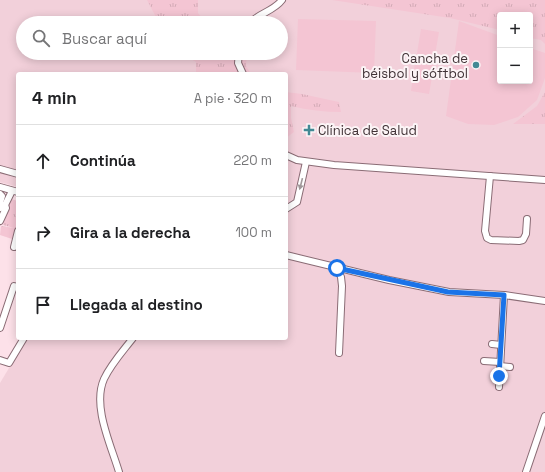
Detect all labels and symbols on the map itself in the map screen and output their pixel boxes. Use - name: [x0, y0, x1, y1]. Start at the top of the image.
- place label: Cancha de béisbol y sóftbol: [362, 50, 468, 82]
- marker: Cancha de béisbol y sóftbol: [471, 60, 481, 70]
- place label: Clínica de Salud: [318, 122, 417, 139]
- marker: Clínica de Salud: [303, 124, 315, 136]
- one-way arrow: [297, 178, 303, 190]
- route start: [328, 259, 346, 277]
- route end: [490, 367, 508, 385]

